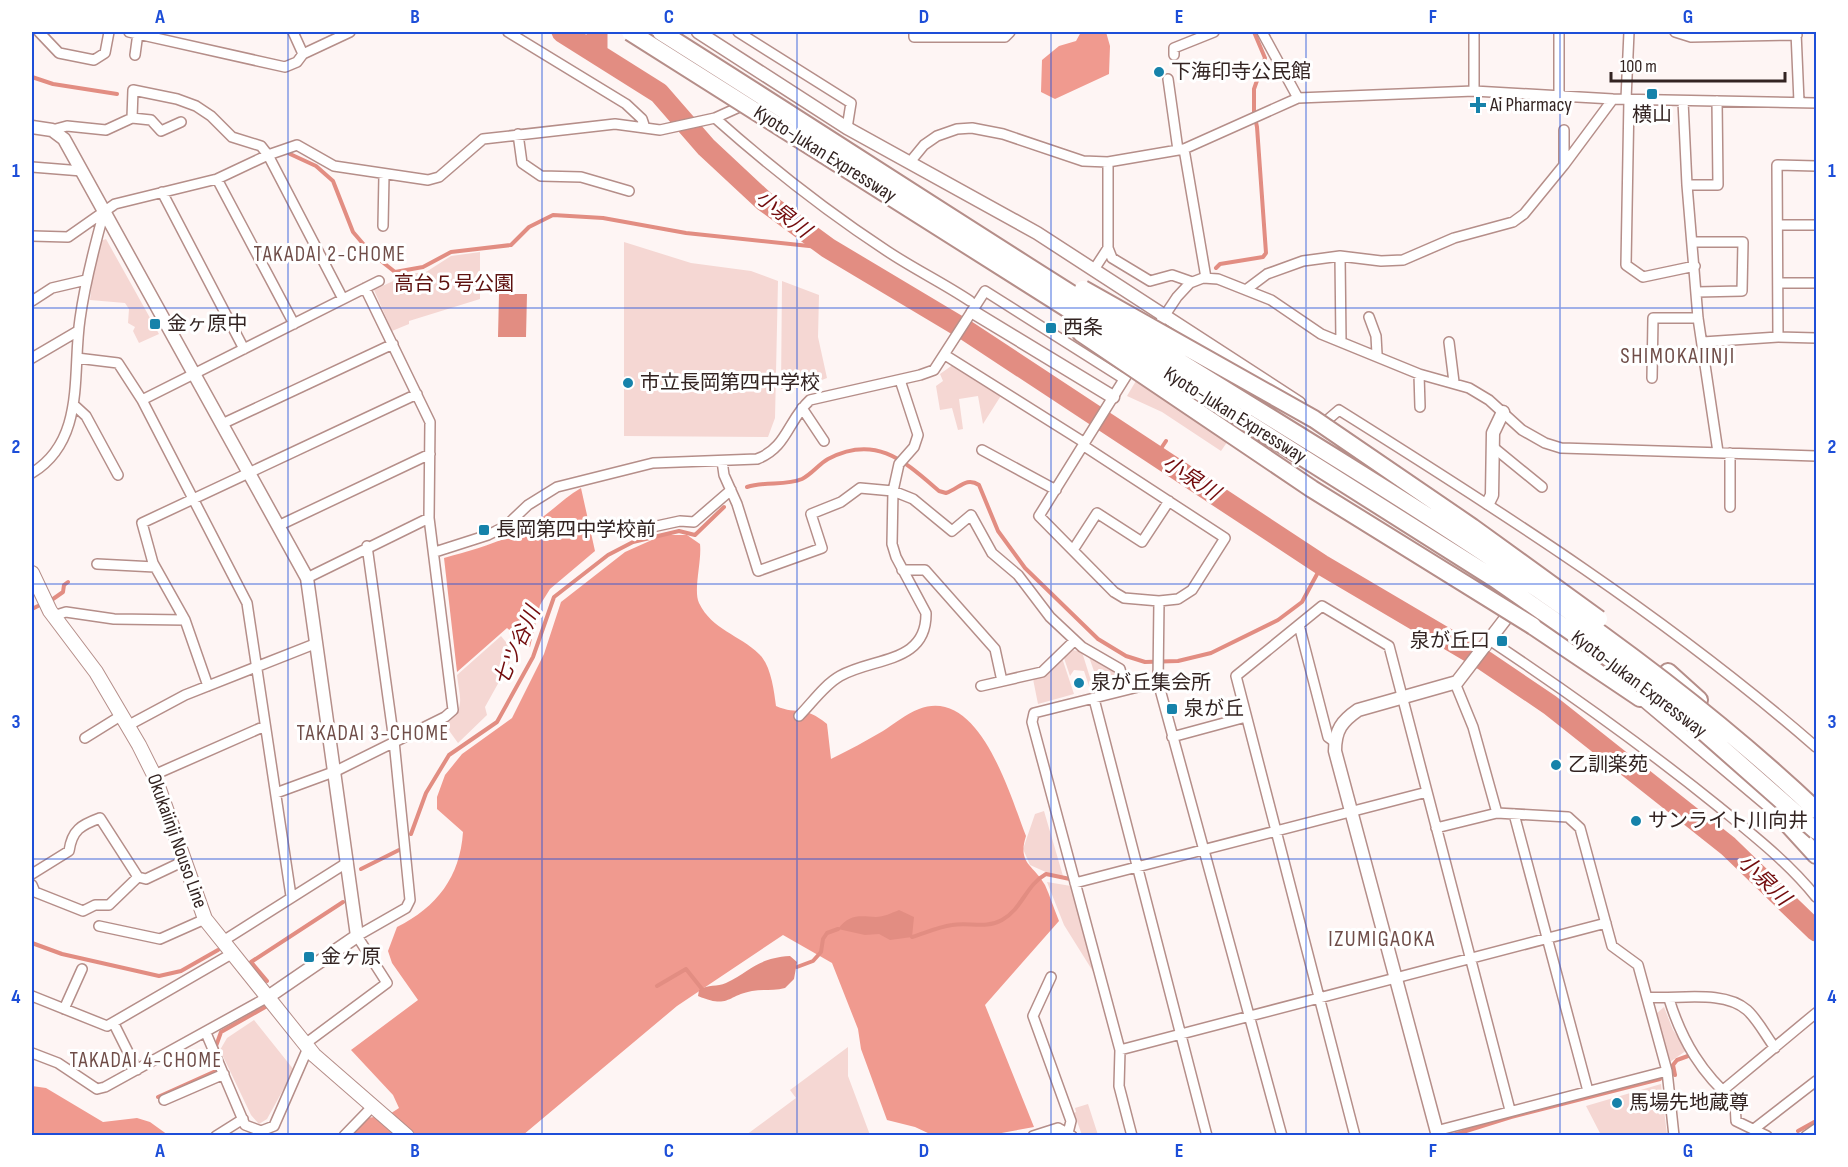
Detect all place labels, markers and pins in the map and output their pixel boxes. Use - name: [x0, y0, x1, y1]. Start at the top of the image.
- place label: 下海印寺公民館: [1171, 60, 1311, 84]
- marker: 下海印寺公民館: [1152, 65, 1166, 79]
- marker: 横山: [1645, 87, 1659, 101]
- place label: Ai Pharmacy: [1489, 93, 1572, 117]
- marker: Ai Pharmacy: [1471, 98, 1485, 112]
- place label: 横山: [1632, 103, 1672, 127]
- place label: 金ヶ原中: [167, 312, 247, 336]
- place label: 西条: [1063, 316, 1103, 340]
- marker: 金ヶ原中: [148, 317, 162, 331]
- marker: 西条: [1044, 321, 1058, 335]
- place label: 市立長岡第四中学校: [640, 371, 820, 395]
- marker: 市立長岡第四中学校: [621, 376, 635, 390]
- place label: 長岡第四中学校前: [496, 518, 656, 542]
- marker: 長岡第四中学校前: [477, 523, 491, 537]
- place label: 泉が丘口: [1410, 629, 1490, 653]
- marker: 泉が丘口: [1495, 634, 1509, 648]
- place label: 泉が丘集会所: [1091, 671, 1211, 695]
- marker: 泉が丘集会所: [1072, 676, 1086, 690]
- place label: 泉が丘: [1184, 697, 1244, 721]
- marker: 泉が丘: [1165, 702, 1179, 716]
- place label: 乙訓楽苑: [1568, 753, 1648, 777]
- marker: 乙訓楽苑: [1549, 758, 1563, 772]
- place label: サンライト川向井: [1648, 809, 1808, 833]
- marker: サンライト川向井: [1629, 814, 1643, 828]
- place label: 金ヶ原: [321, 945, 381, 969]
- marker: 金ヶ原: [302, 950, 316, 964]
- place label: 馬場先地蔵尊: [1629, 1091, 1749, 1115]
- marker: 馬場先地蔵尊: [1610, 1096, 1624, 1110]

